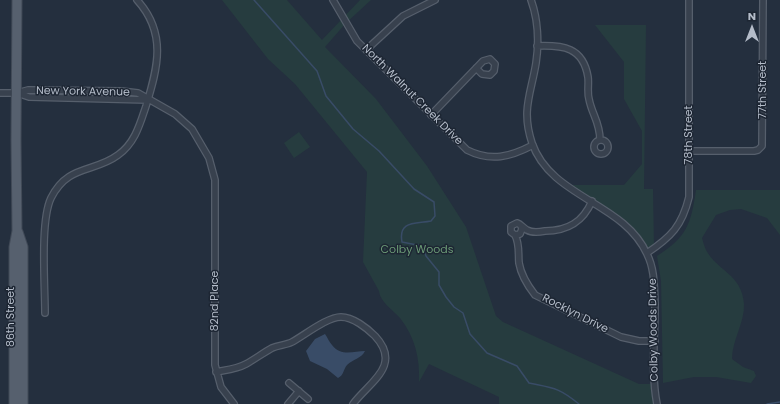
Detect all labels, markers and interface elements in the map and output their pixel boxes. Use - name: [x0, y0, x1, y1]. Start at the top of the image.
- north arrow: [732, 8, 772, 48]
- text: N: [748, 8, 756, 24]
- street label: North Walnut Creek Drive: [359, 42, 465, 148]
- street label: 77th Street: [756, 61, 770, 119]
- street label: New York Avenue: [36, 85, 130, 99]
- street label: 78th Street: [682, 105, 696, 165]
- park label: Colby Woods: [381, 243, 453, 257]
- street label: 82nd Place: [208, 271, 222, 331]
- street label: Colby Woods Drive: [646, 278, 662, 382]
- street label: 86th Street: [4, 287, 18, 347]
- street label: Rocklyn Drive: [540, 292, 610, 336]

